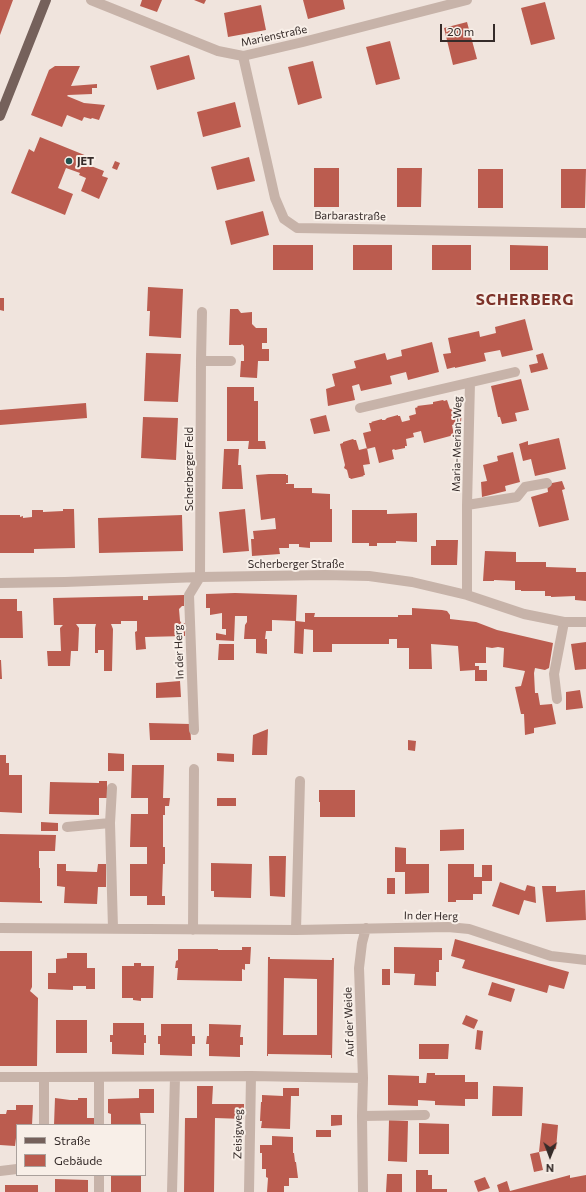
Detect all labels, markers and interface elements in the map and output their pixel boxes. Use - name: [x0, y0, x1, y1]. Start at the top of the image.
- scale bar: [442, 16, 497, 42]
- street label: Marienstraße: [240, 23, 308, 49]
- text: 20 m: [447, 24, 474, 38]
- place label: JET: [77, 154, 94, 168]
- marker: JET: [64, 156, 74, 166]
- street label: Barbarastraße: [314, 209, 386, 223]
- district label: SCHERBERG: [476, 291, 574, 309]
- street label: Maria-Merian-Weg: [450, 396, 464, 492]
- street label: Scherberger Feld: [182, 427, 196, 511]
- street label: Scherberger Straße: [248, 557, 344, 571]
- street label: In der Herg: [171, 625, 187, 679]
- street label: In der Herg: [404, 909, 458, 923]
- street label: Auf der Weide: [341, 987, 357, 1057]
- street label: Zeisigweg: [231, 1109, 245, 1159]
- legend: [16, 1124, 146, 1176]
- text: Straße: [54, 1133, 90, 1147]
- north arrow: [530, 1136, 570, 1176]
- text: Gebäude: [54, 1153, 102, 1167]
- text: N: [546, 1162, 554, 1175]

